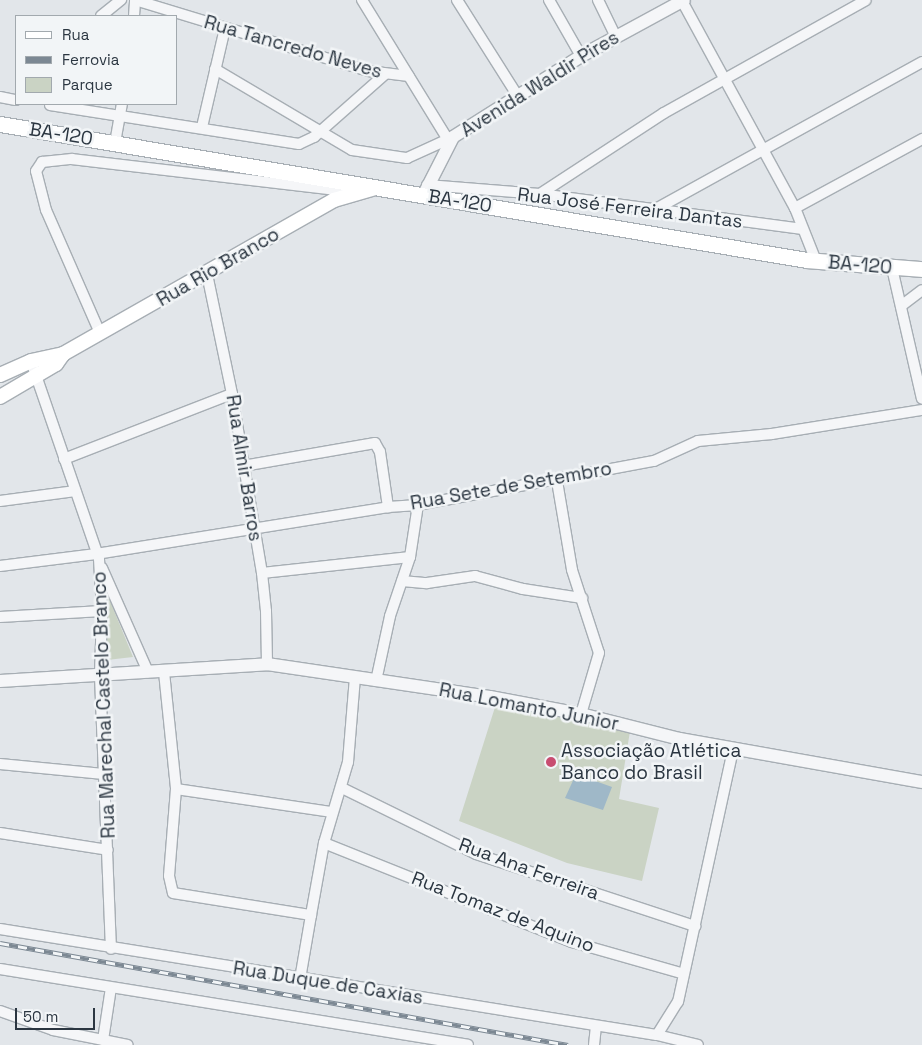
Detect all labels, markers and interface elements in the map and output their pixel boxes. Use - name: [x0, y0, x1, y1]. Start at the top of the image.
- street label: Rua Tancredo Neves: [201, 11, 385, 83]
- legend: [15, 15, 178, 105]
- text: Rua: [62, 25, 89, 44]
- street label: Avenida Waldir Pires: [457, 26, 623, 142]
- text: Ferrovia: [62, 50, 119, 69]
- text: Parque: [62, 75, 113, 94]
- street label: BA-120: [27, 118, 95, 150]
- street label: Rua José Ferreira Dantas: [516, 183, 744, 233]
- street label: BA-120: [426, 185, 494, 217]
- street label: Rua Rio Branco: [153, 223, 283, 311]
- street label: BA-120: [827, 251, 893, 279]
- street label: Rua Almir Barros: [221, 393, 267, 543]
- street label: Rua Sete de Setembro: [408, 457, 614, 515]
- street label: Rua Marechal Castelo Branco: [88, 571, 120, 839]
- street label: Rua Lomanto Junior: [437, 678, 621, 736]
- place label: Associação Atlética Banco do Brasil: [561, 740, 742, 784]
- marker: Associação Atlética Banco do Brasil: [545, 756, 557, 768]
- street label: Rua Ana Ferreira: [456, 833, 602, 905]
- street label: Rua Tomaz de Aquino: [408, 866, 598, 958]
- street label: Rua Duque de Caxias: [231, 957, 425, 1009]
- scale bar: [18, 998, 98, 1030]
- text: 50 m: [23, 1007, 58, 1026]

